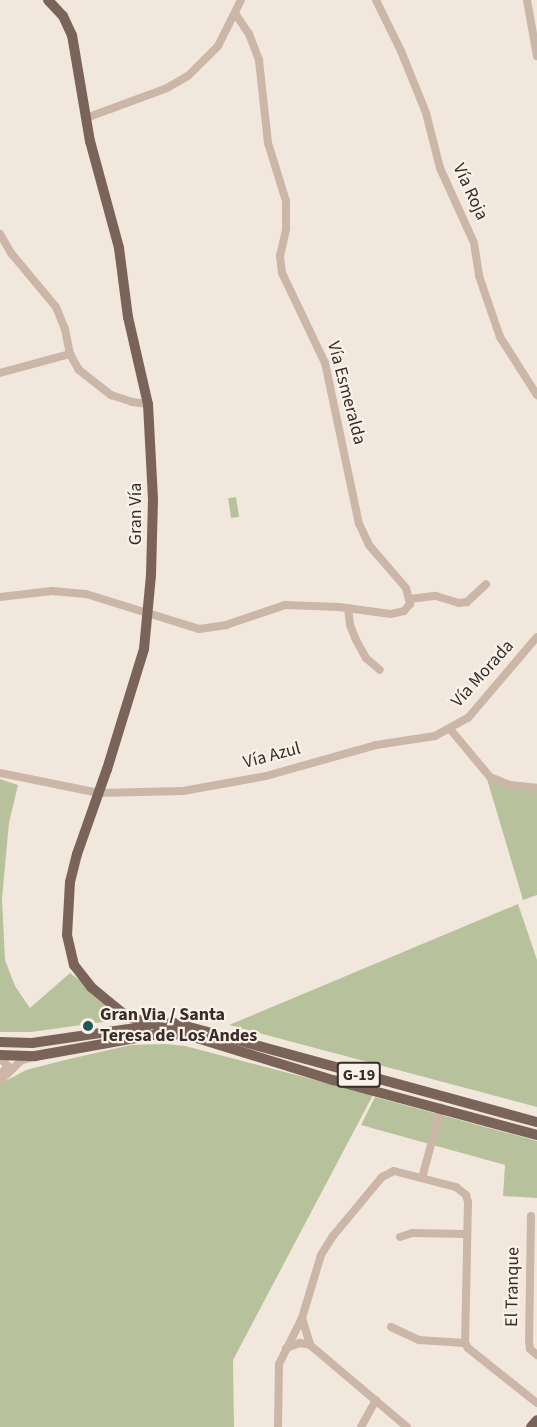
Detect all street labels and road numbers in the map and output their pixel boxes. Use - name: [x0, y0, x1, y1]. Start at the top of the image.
- street label: Vía Roja: [448, 160, 492, 224]
- street label: Vía Esmeralda: [322, 339, 370, 447]
- street label: Gran Vía: [125, 483, 147, 545]
- street label: Vía Morada: [447, 636, 519, 712]
- street label: Vía Azul: [241, 738, 303, 774]
- road number: G-19: [336, 1062, 382, 1088]
- street label: El Tranque: [502, 1247, 524, 1327]

